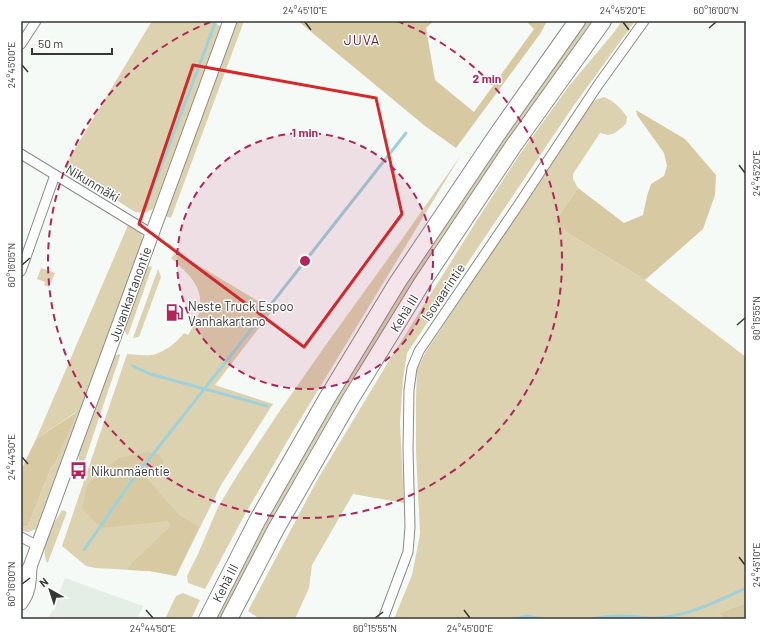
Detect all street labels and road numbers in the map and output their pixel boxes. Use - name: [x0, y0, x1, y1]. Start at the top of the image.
- street label: Nikunmäki: [63, 161, 123, 205]
- street label: Juvankartanontie: [105, 244, 155, 343]
- street label: Isovaarintie: [418, 260, 468, 324]
- street label: Kehä III: [386, 291, 422, 335]
- street label: Kehä III: [209, 561, 241, 605]

